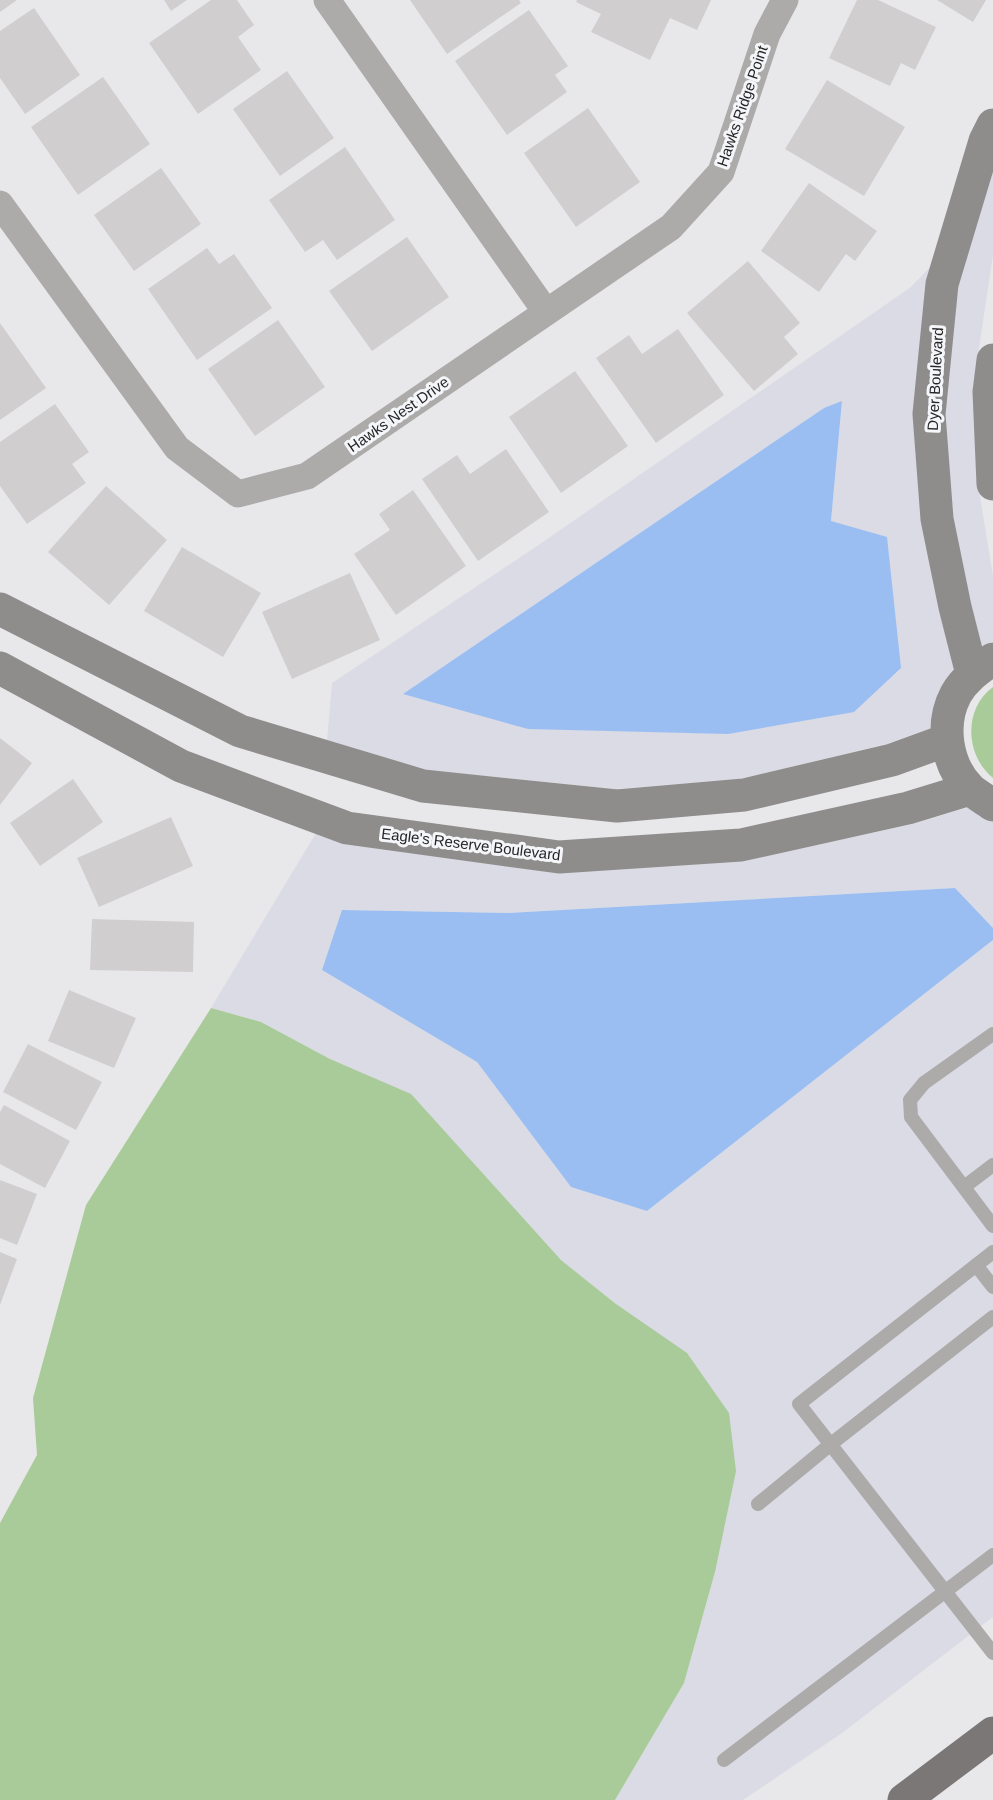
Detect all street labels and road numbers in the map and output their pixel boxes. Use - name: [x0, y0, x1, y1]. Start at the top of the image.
- street label: Hawks Ridge Point: [713, 43, 771, 169]
- street label: Dyer Boulevard: [924, 327, 946, 431]
- street label: Hawks Nest Drive: [344, 373, 452, 455]
- street label: Eagle's Reserve Boulevard: [380, 825, 562, 863]

